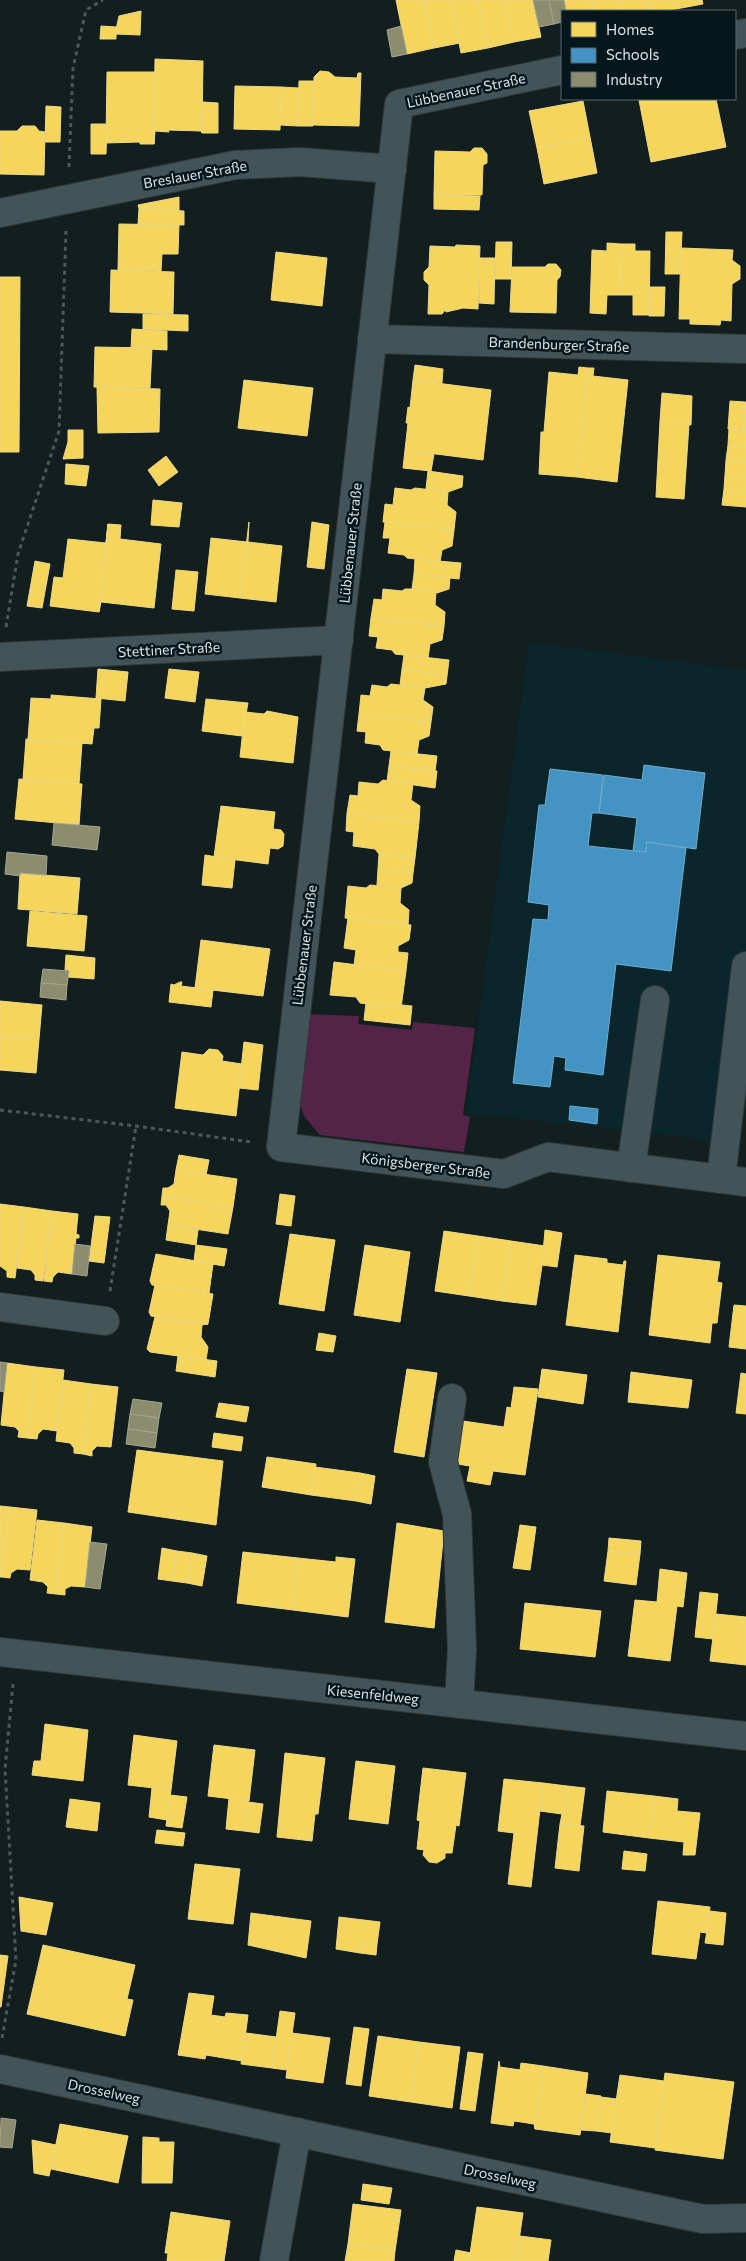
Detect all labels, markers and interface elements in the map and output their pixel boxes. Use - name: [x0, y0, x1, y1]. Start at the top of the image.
- legend: [561, 10, 736, 100]
- text: Homes: [606, 20, 654, 38]
- text: Schools: [606, 45, 660, 63]
- street label: Lübbenauer Straße: [405, 69, 527, 111]
- text: Industry: [606, 70, 663, 88]
- street label: Breslauer Straße: [142, 157, 248, 191]
- street label: Brandenburger Straße: [488, 333, 630, 355]
- street label: Lübbenauer Straße: [335, 482, 365, 604]
- street label: Stettiner Straße: [118, 638, 220, 660]
- street label: Lübbenauer Straße: [288, 884, 320, 1006]
- street label: Königsberger Straße: [361, 1149, 491, 1181]
- street label: Kiesenfeldweg: [326, 1681, 420, 1707]
- street label: Drosselweg: [66, 2075, 142, 2107]
- street label: Drosselweg: [462, 2160, 538, 2192]

